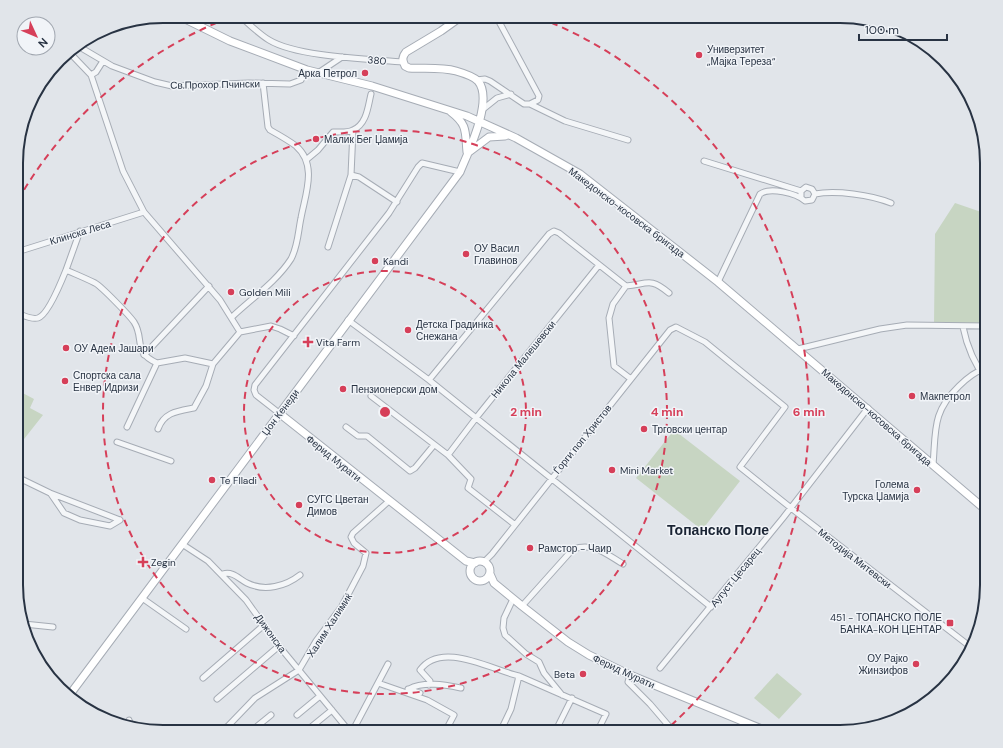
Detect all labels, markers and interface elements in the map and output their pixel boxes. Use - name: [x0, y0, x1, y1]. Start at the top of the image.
- north arrow: [16, 16, 56, 56]
- scale bar: [859, 16, 947, 42]
- text: 100 m: [865, 22, 899, 38]
- text: N: [35, 35, 51, 51]
- place label: Универзитет „Мајка Тереза“: [707, 43, 776, 68]
- marker: Универзитет „Мајка Тереза“: [694, 50, 704, 60]
- street label: 380: [367, 53, 387, 68]
- place label: Арка Петрол: [298, 67, 357, 80]
- marker: Арка Петрол: [360, 68, 370, 78]
- street label: Св.Прохор Пчински: [170, 77, 260, 92]
- place label: Малик Бег Џамија: [324, 133, 408, 146]
- marker: Малик Бег Џамија: [311, 134, 321, 144]
- street label: Македонско-косовска бригада: [566, 164, 688, 261]
- street label: Клинска Леса: [48, 217, 113, 248]
- place label: ОУ Васил Главинов: [474, 242, 519, 267]
- marker: ОУ Васил Главинов: [461, 249, 471, 259]
- place label: Kandi: [383, 255, 408, 268]
- marker: Kandi: [370, 256, 380, 266]
- place label: Golden Mili: [239, 286, 291, 299]
- marker: Golden Mili: [226, 287, 236, 297]
- place label: Детска Градинка Снежана: [416, 318, 494, 343]
- street label: Никола Малешевски: [488, 318, 559, 401]
- marker: Детска Градинка Снежана: [403, 325, 413, 335]
- place label: Vita Farm: [316, 336, 360, 349]
- marker: Vita Farm: [303, 337, 313, 347]
- place label: ОУ Адем Јашари: [74, 342, 153, 355]
- marker: ОУ Адем Јашари: [61, 343, 71, 353]
- street label: Македонско-косовска бригада: [819, 366, 935, 469]
- place label: Спортска сала Енвер Идризи: [73, 369, 141, 394]
- marker: Спортска сала Енвер Идризи: [60, 376, 70, 386]
- place label: Пензионерски дом: [351, 383, 438, 396]
- marker: Пензионерски дом: [338, 384, 348, 394]
- street label: Џон Кенеди: [259, 387, 302, 438]
- place label: Макпетрол: [920, 390, 971, 403]
- marker: Макпетрол: [907, 391, 917, 401]
- street label: Ѓорги поп Христов: [550, 402, 614, 477]
- text: 2 min: [510, 404, 542, 420]
- text: 4 min: [651, 404, 683, 420]
- text: 6 min: [793, 404, 825, 420]
- centre of rings: [378, 405, 392, 419]
- place label: Трговски центар: [652, 423, 728, 436]
- marker: Трговски центар: [639, 424, 649, 434]
- street label: Ферид Мурати: [303, 432, 364, 485]
- place label: Mini Market: [620, 464, 673, 477]
- marker: Mini Market: [607, 465, 617, 475]
- place label: Te Flladi: [220, 474, 257, 487]
- marker: Te Flladi: [207, 475, 217, 485]
- place label: Голема Турска Џамија: [842, 478, 909, 503]
- marker: Голема Турска Џамија: [912, 485, 922, 495]
- place label: СУГС Цветан Димов: [307, 493, 368, 518]
- marker: СУГС Цветан Димов: [294, 500, 304, 510]
- district label: Топанско Поле: [667, 521, 769, 539]
- street label: Методија Митевски: [815, 526, 894, 591]
- place label: Рамстор - Чаир: [538, 542, 612, 555]
- marker: Рамстор - Чаир: [525, 543, 535, 553]
- street label: Аугуст Цесарец: [707, 545, 763, 610]
- place label: Zegin: [151, 556, 176, 569]
- marker: Zegin: [138, 557, 148, 567]
- street label: Халим Халимиќ: [304, 590, 355, 660]
- street label: Дижонска: [252, 611, 289, 656]
- place label: 451 - ТОПАНСКО ПОЛЕ БАНКА-КОН ЦЕНТАР: [830, 611, 942, 636]
- marker: 451 - ТОПАНСКО ПОЛЕ БАНКА-КОН ЦЕНТАР: [945, 618, 955, 628]
- street label: Ферид Мурати: [591, 651, 657, 692]
- place label: ОУ Рајко Жинзифов: [858, 652, 908, 677]
- marker: ОУ Рајко Жинзифов: [911, 659, 921, 669]
- place label: Beta: [554, 668, 575, 681]
- marker: Beta: [578, 669, 588, 679]

